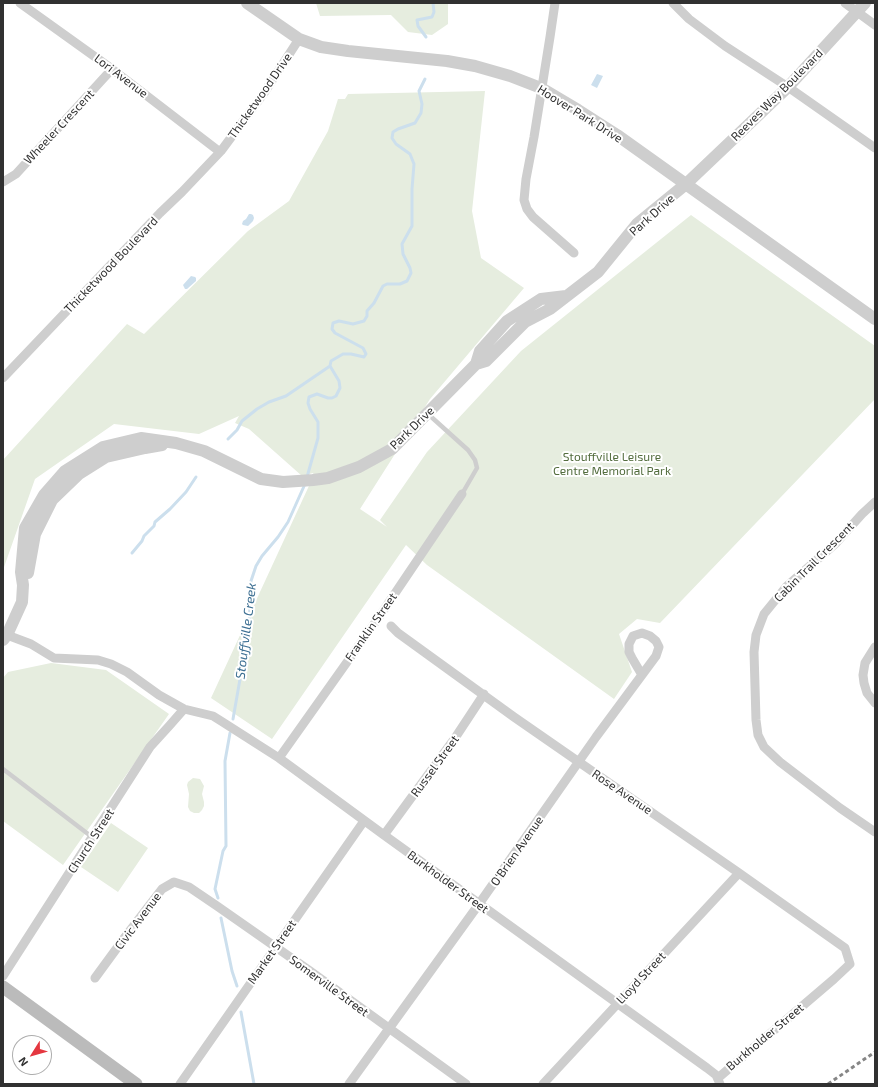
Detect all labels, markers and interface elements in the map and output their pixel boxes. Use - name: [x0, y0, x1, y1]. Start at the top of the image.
- street label: Reeves Way Boulevard: [728, 46, 826, 144]
- street label: Thicketwood Drive: [225, 50, 295, 142]
- street label: Lori Avenue: [91, 51, 151, 101]
- street label: Hoover Park Drive: [535, 82, 625, 146]
- street label: Wheeler Crescent: [21, 87, 97, 167]
- street label: Park Drive: [626, 191, 678, 239]
- street label: Thicketwood Boulevard: [61, 214, 161, 316]
- street label: Park Drive: [387, 403, 437, 453]
- park label: Stouffville Leisure Centre Memorial Park: [553, 450, 671, 478]
- street label: Cabin Trail Crescent: [771, 519, 857, 605]
- water label: Stouffville Creek: [232, 582, 260, 680]
- street label: Franklin Street: [342, 590, 400, 664]
- street label: Russel Street: [408, 732, 462, 800]
- street label: Rose Avenue: [589, 767, 655, 817]
- street label: Church Street: [65, 806, 117, 876]
- street label: O'Brien Avenue: [488, 813, 546, 889]
- street label: Burkholder Street: [405, 848, 491, 916]
- street label: Civic Avenue: [112, 890, 164, 952]
- street label: Market Street: [245, 917, 299, 987]
- street label: Lloyd Street: [613, 949, 669, 1007]
- street label: Somerville Street: [287, 952, 371, 1020]
- street label: Burkholder Street: [723, 1000, 807, 1074]
- north arrow: [12, 1035, 52, 1075]
- text: N: [15, 1055, 30, 1069]

